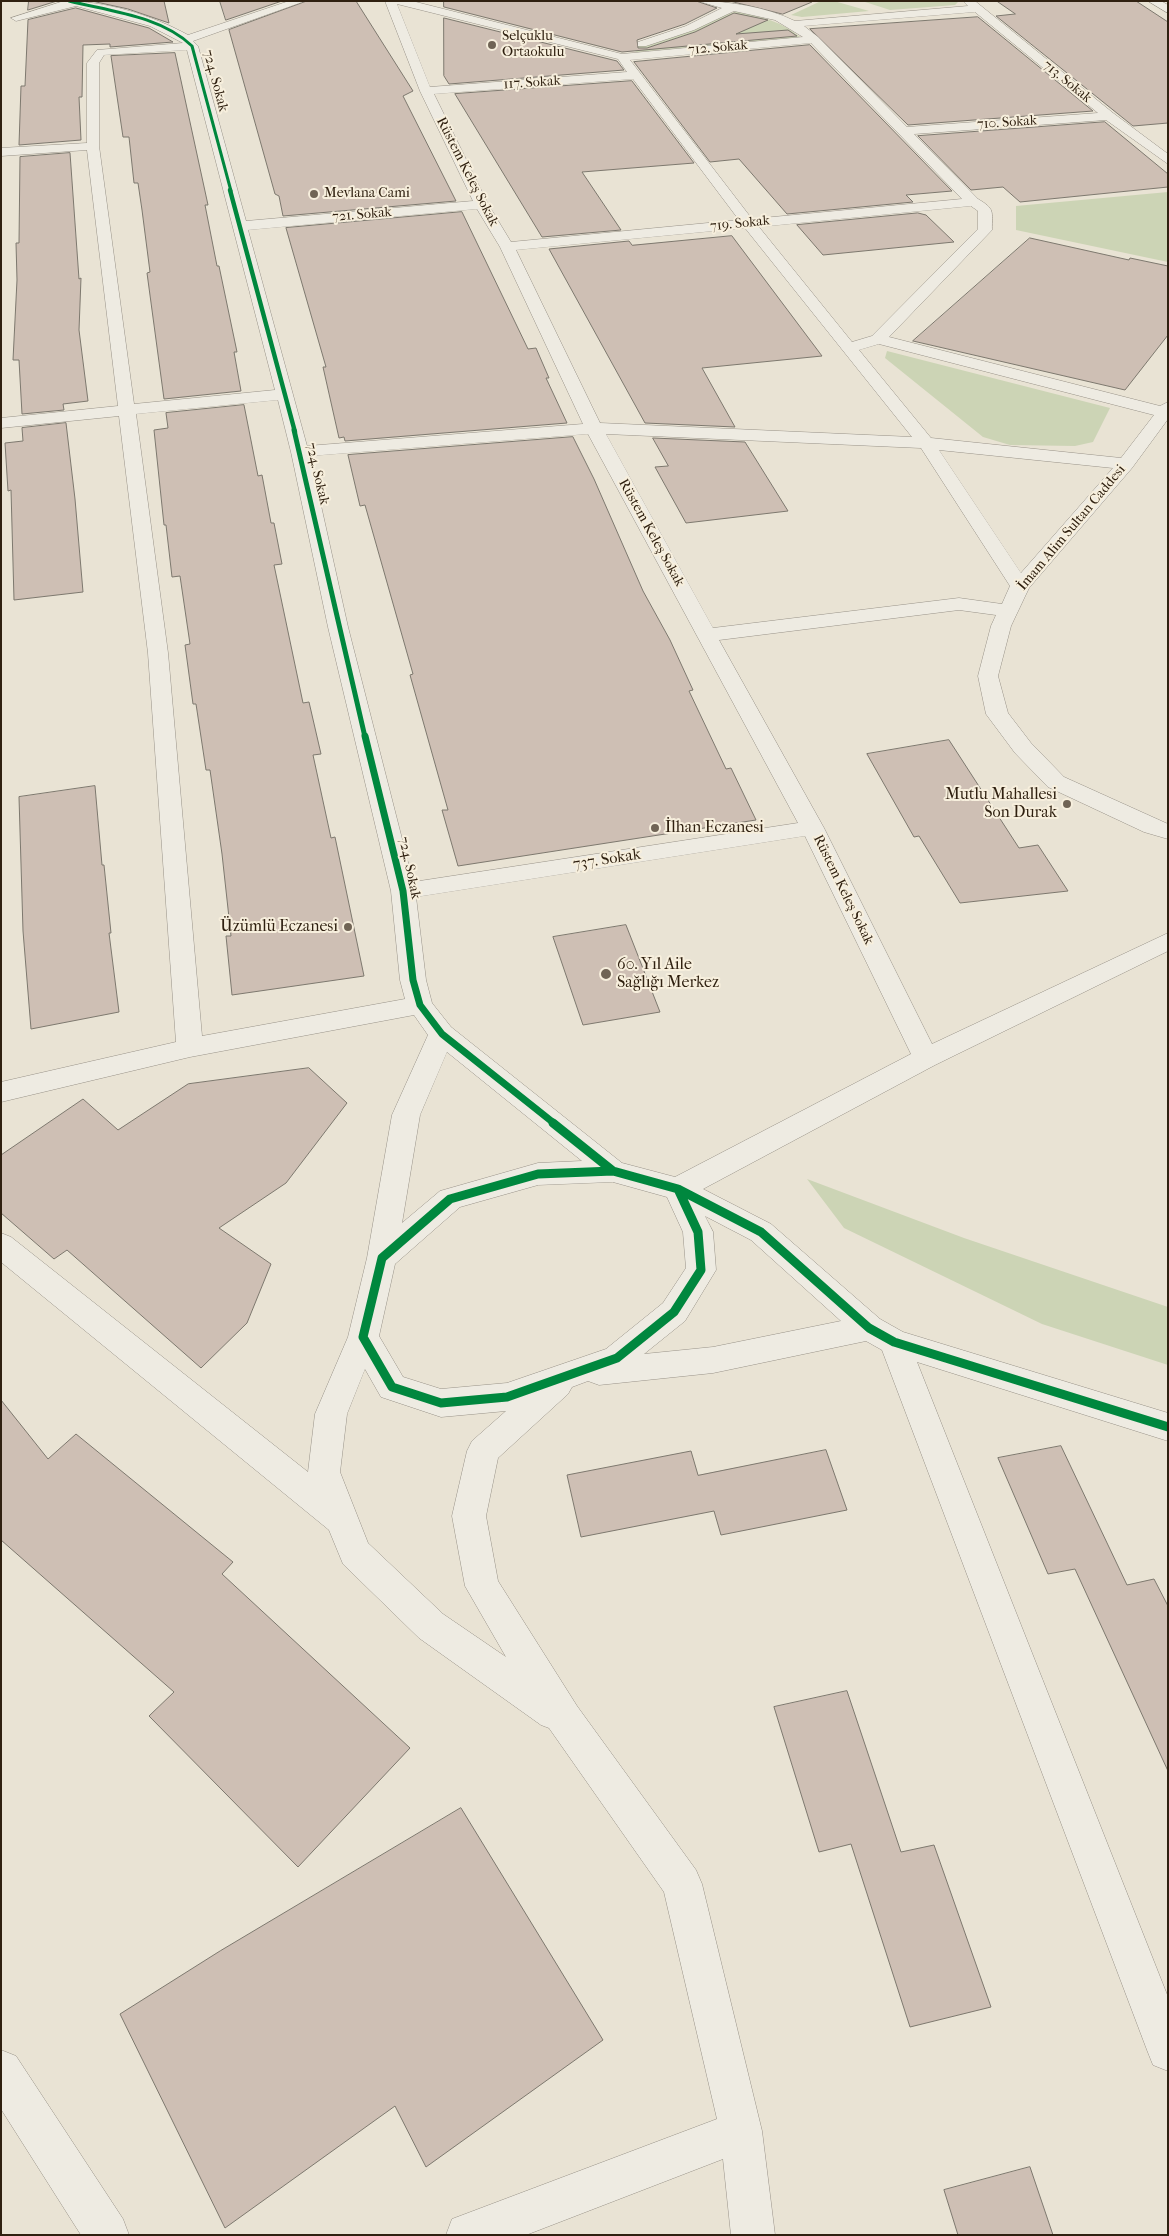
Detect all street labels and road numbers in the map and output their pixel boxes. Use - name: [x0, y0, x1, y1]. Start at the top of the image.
- street label: 712. Sokak: [688, 37, 748, 59]
- street label: 724. Sokak: [199, 48, 231, 114]
- street label: 713. Sokak: [1039, 57, 1095, 107]
- street label: 117. Sokak: [503, 73, 561, 93]
- street label: 710. Sokak: [976, 113, 1038, 133]
- street label: Rüstem Keleş Sokak: [432, 115, 502, 229]
- street label: 721. Sokak: [332, 204, 392, 226]
- street label: 719. Sokak: [709, 213, 771, 235]
- street label: 724. Sokak: [302, 441, 332, 507]
- street label: İmam Alim Sultan Caddesi: [1015, 462, 1129, 594]
- street label: Rüstem Keleş Sokak: [614, 476, 688, 590]
- street label: Rüstem Keleş Sokak: [809, 832, 877, 948]
- street label: 724. Sokak: [394, 835, 424, 901]
- street label: 737. Sokak: [572, 845, 642, 875]

